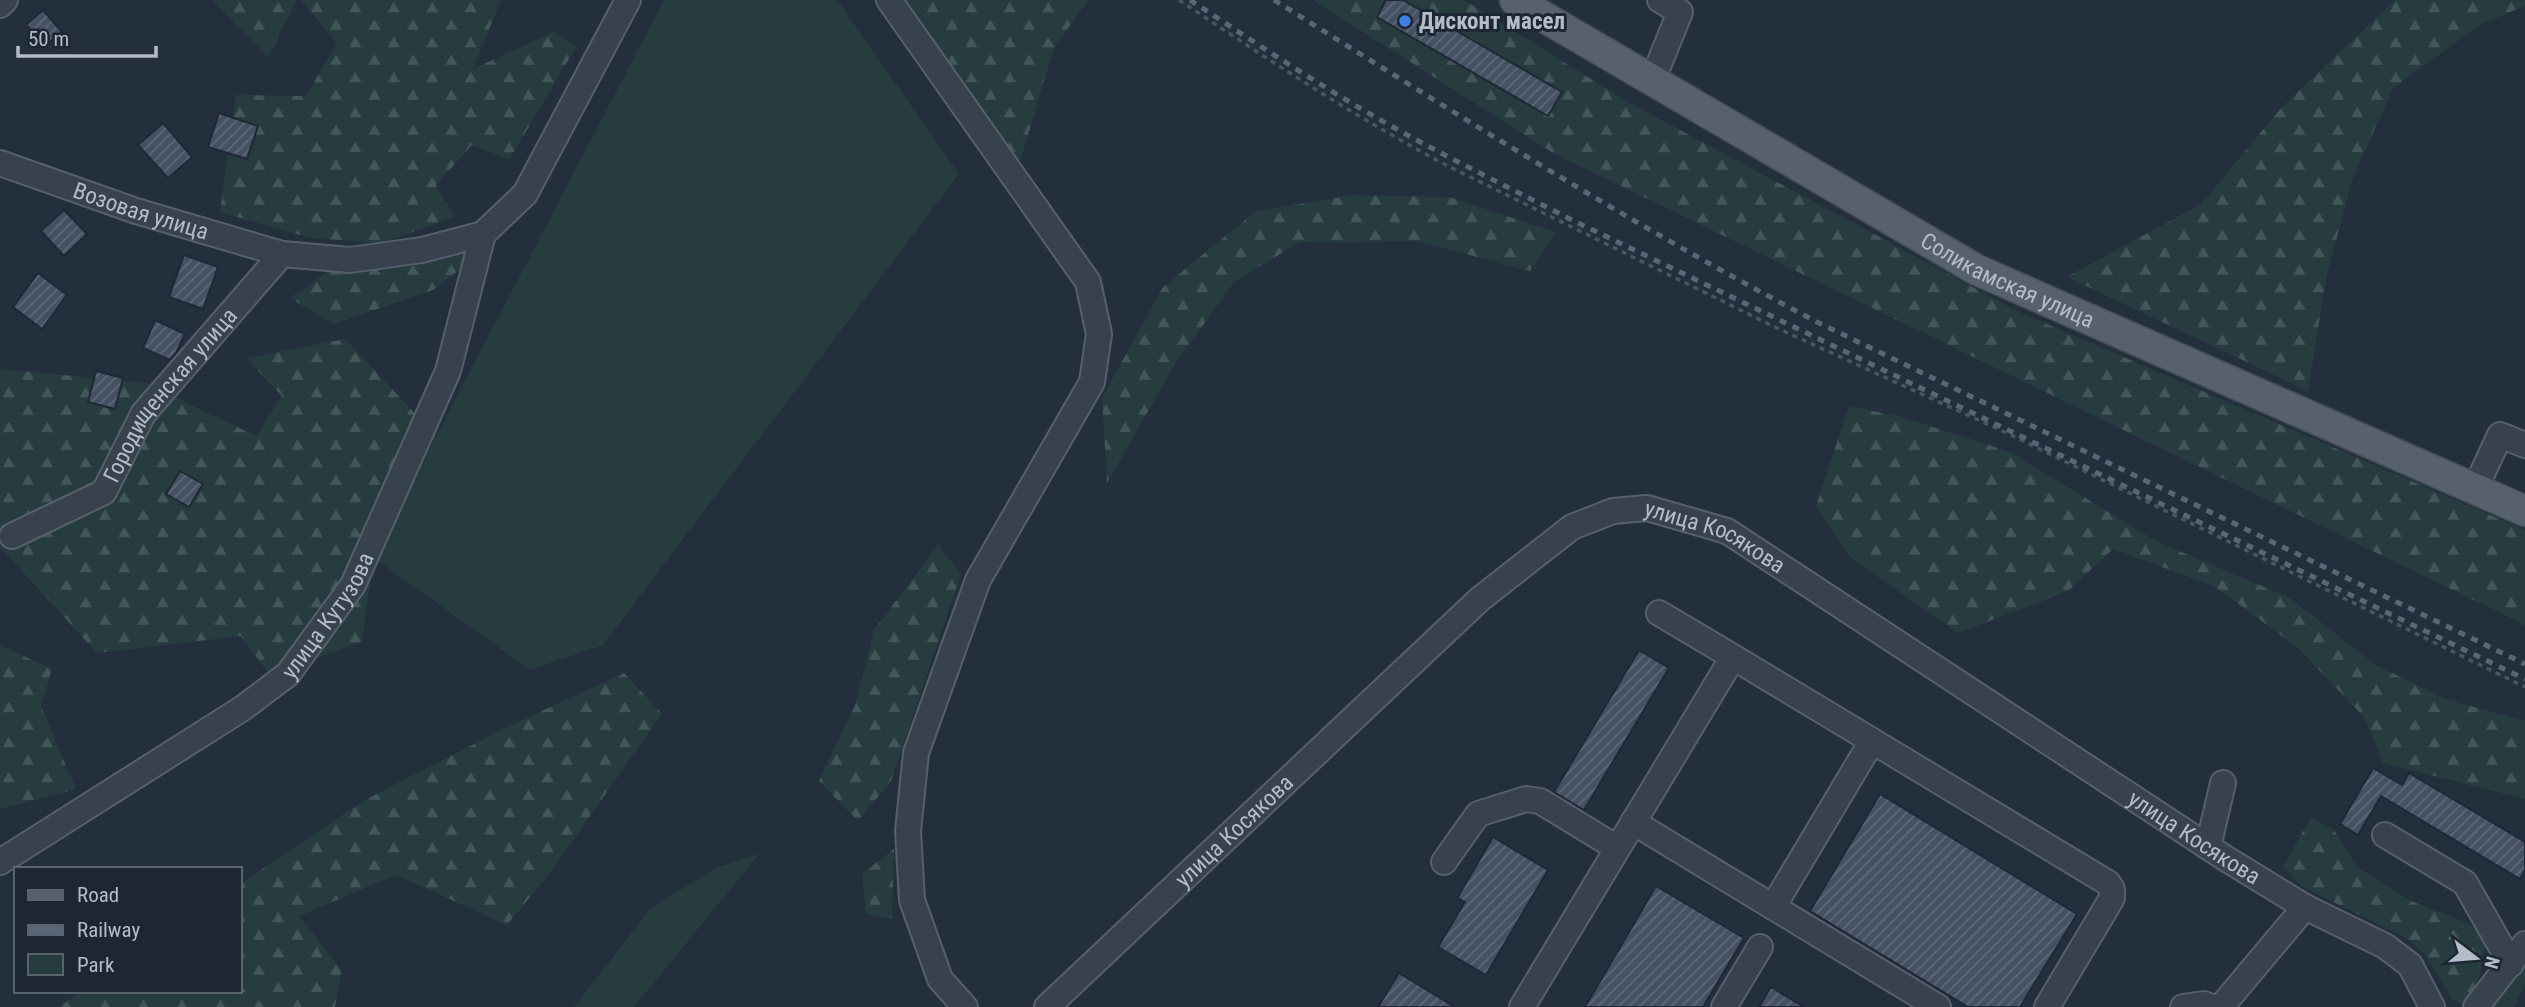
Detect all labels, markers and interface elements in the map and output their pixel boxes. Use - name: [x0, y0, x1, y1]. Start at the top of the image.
- place label: Дисконт масел: [1419, 8, 1565, 35]
- marker: Дисконт масел: [1397, 13, 1413, 29]
- scale bar: [18, 14, 156, 58]
- text: 50 m: [28, 27, 69, 51]
- street label: Возовая улица: [70, 177, 212, 246]
- street label: Соликамская улица: [1916, 227, 2098, 334]
- street label: Городищенская улица: [98, 303, 243, 487]
- street label: улица Косякова: [1641, 495, 1790, 579]
- street label: улица Кутузова: [276, 548, 380, 684]
- street label: улица Косякова: [1170, 769, 1299, 893]
- street label: улица Косякова: [2123, 785, 2265, 890]
- legend: [14, 867, 242, 993]
- text: Road: [77, 883, 119, 907]
- text: Railway: [77, 918, 140, 942]
- north arrow: [2441, 923, 2511, 993]
- text: Park: [77, 953, 115, 977]
- text: N: [2479, 954, 2505, 971]

